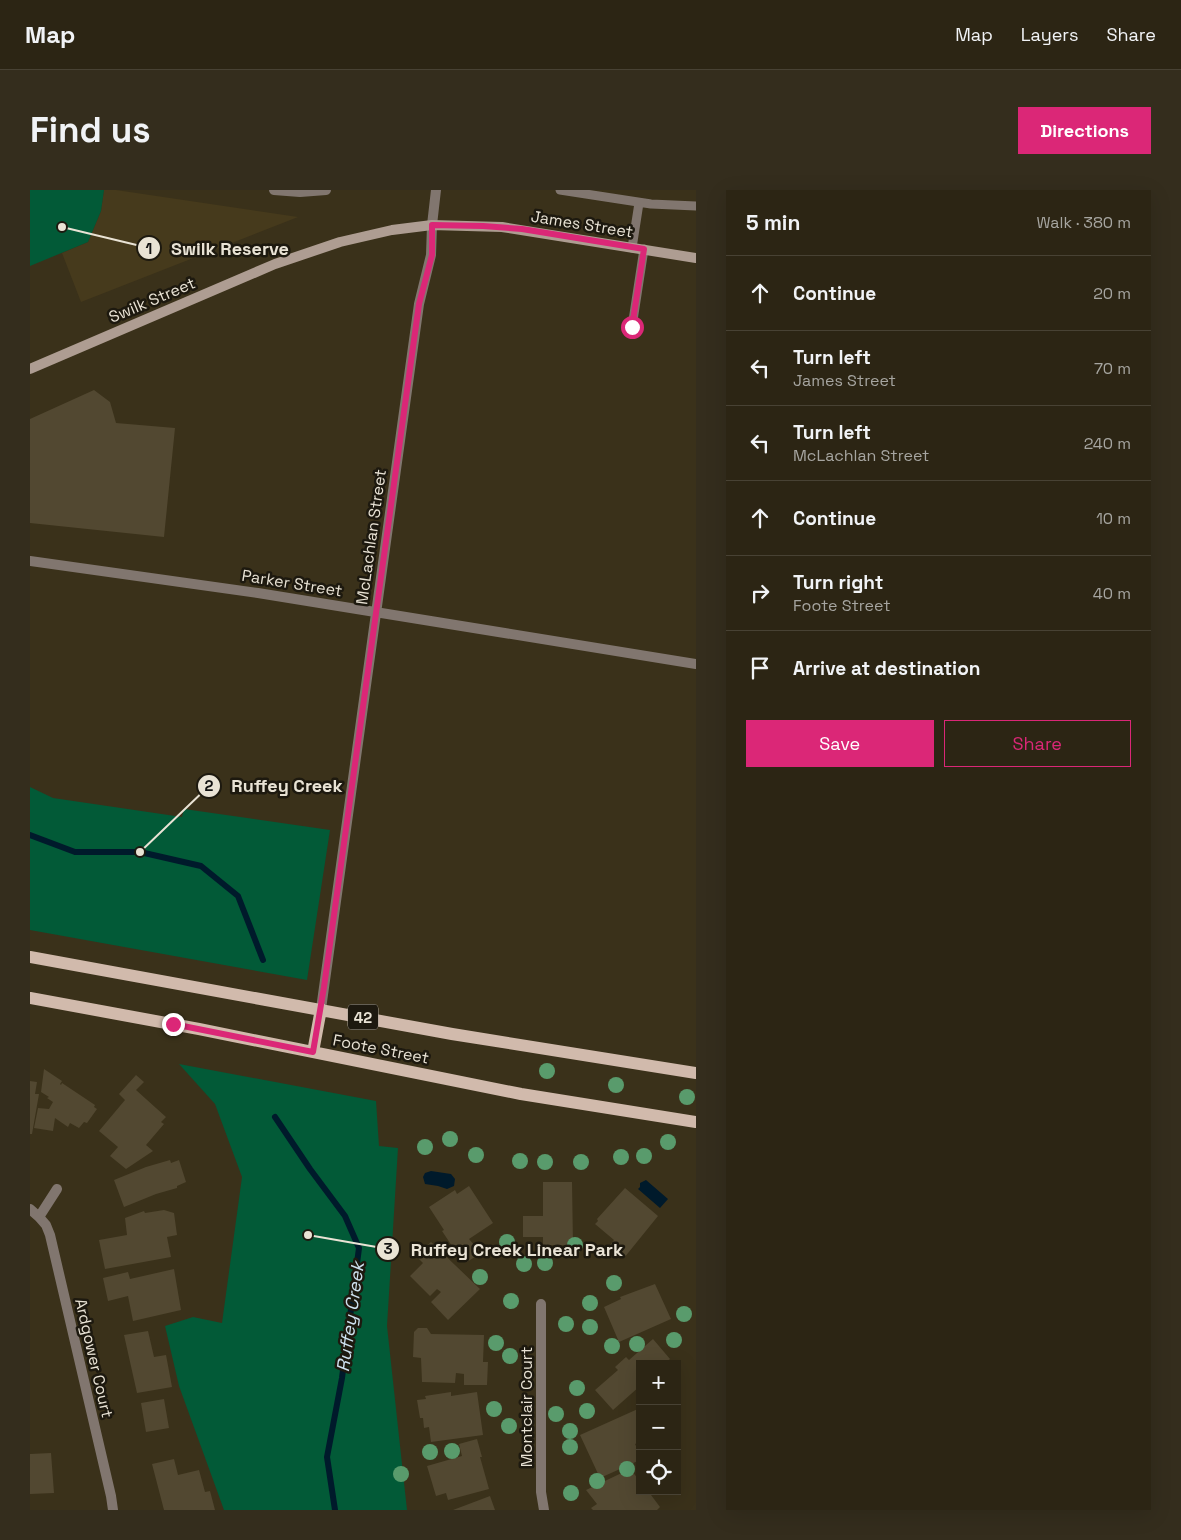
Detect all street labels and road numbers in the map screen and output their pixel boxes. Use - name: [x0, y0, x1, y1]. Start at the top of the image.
- street label: James Street: [530, 206, 634, 242]
- street label: Swilk Street: [106, 272, 198, 328]
- street label: McLachlan Street: [351, 468, 391, 606]
- street label: Parker Street: [240, 565, 344, 601]
- road number: 42: [348, 1004, 378, 1030]
- street label: Foote Street: [331, 1029, 431, 1069]
- street label: Ardgower Court: [70, 1296, 118, 1420]
- street label: Montclair Court: [516, 1347, 537, 1467]

